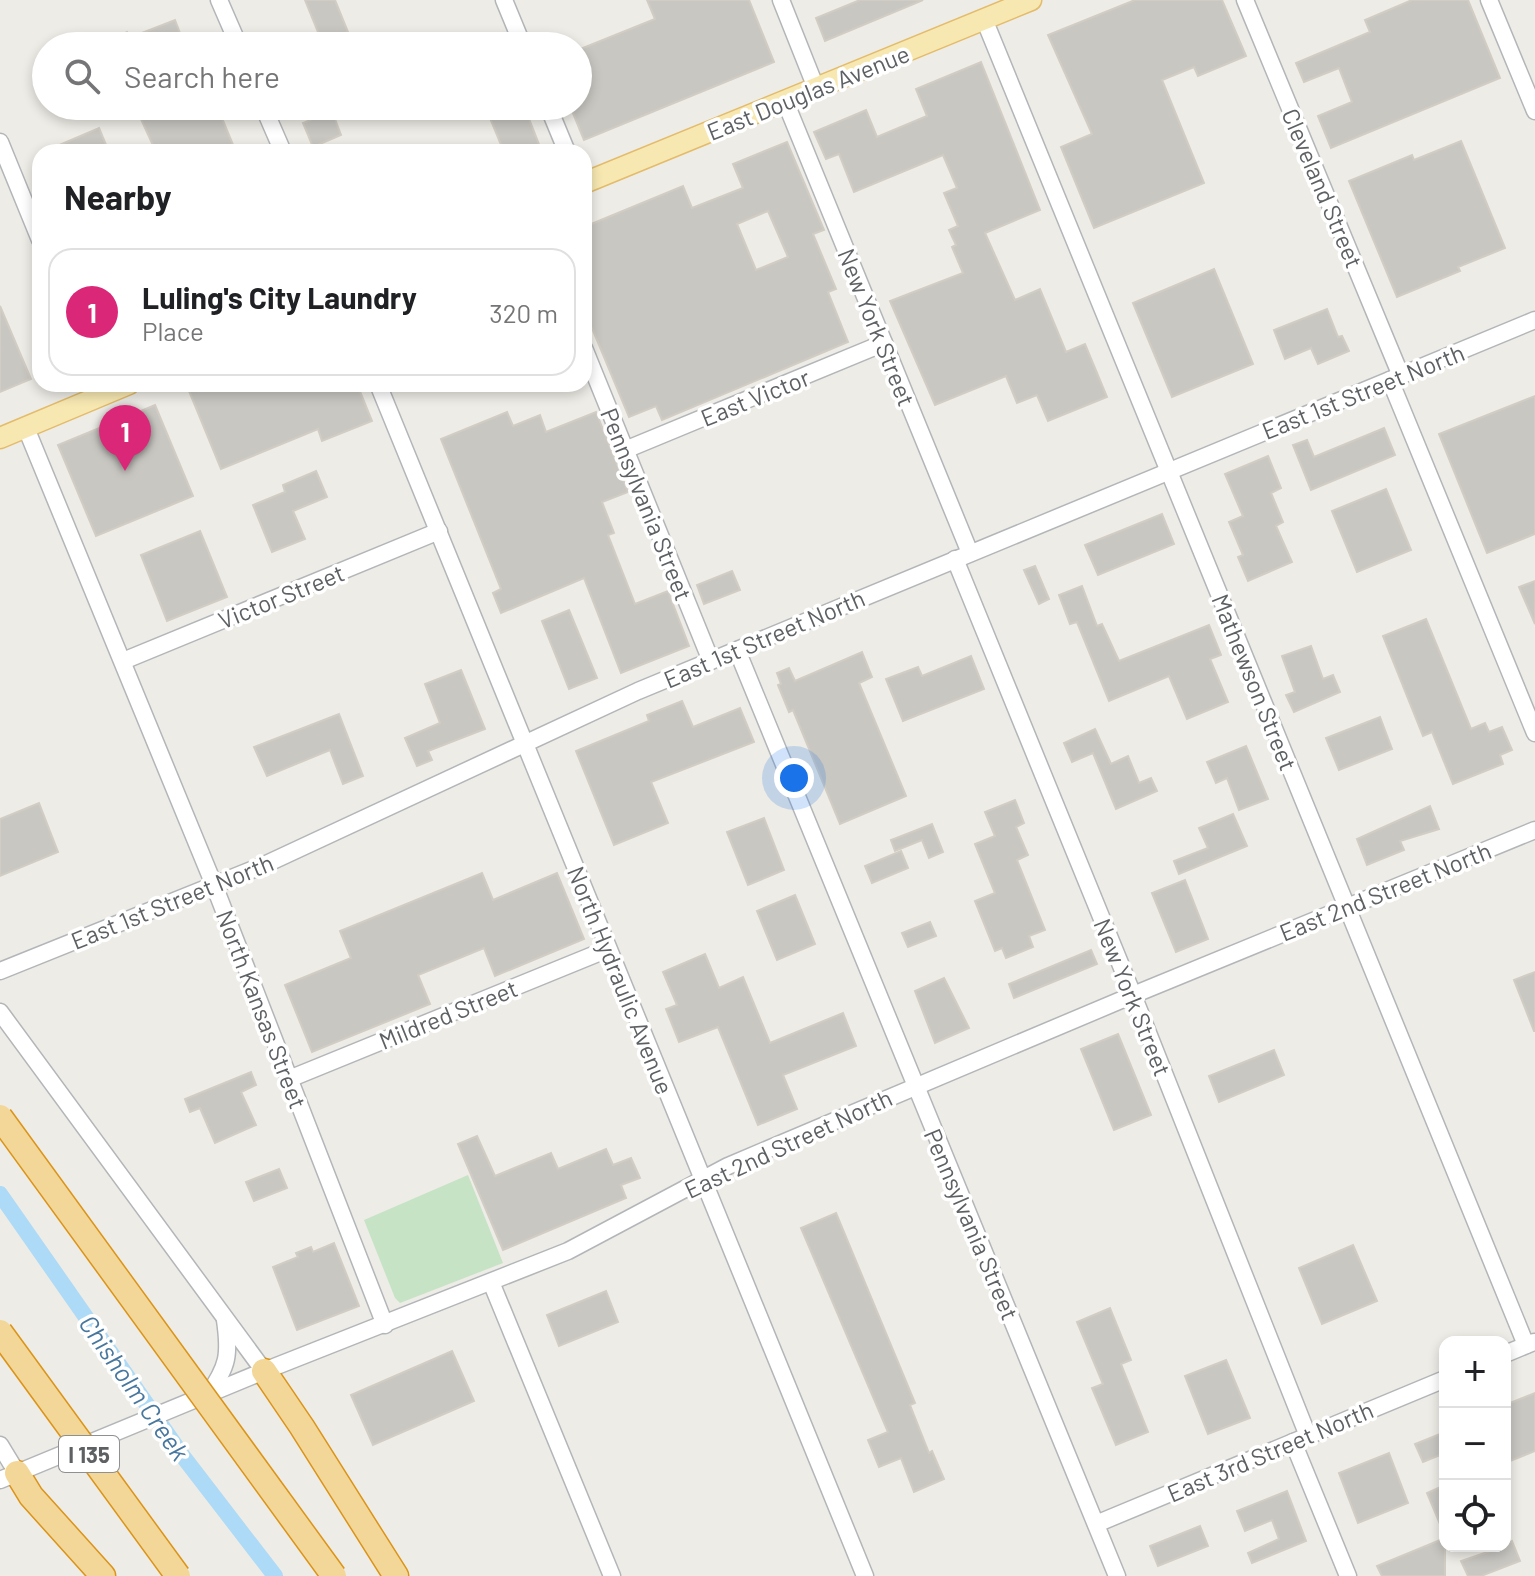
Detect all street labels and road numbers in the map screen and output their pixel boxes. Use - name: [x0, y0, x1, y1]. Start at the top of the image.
- street label: East Douglas Avenue: [702, 38, 914, 146]
- street label: Cleveland Street: [1276, 104, 1370, 272]
- street label: New York Street: [832, 244, 922, 410]
- street label: East 1st Street North: [1258, 337, 1468, 445]
- street label: East Victor: [696, 362, 814, 432]
- street label: Pennsylvania Street: [595, 404, 699, 604]
- street label: Victor Street: [214, 558, 348, 634]
- street label: East 1st Street North: [659, 583, 869, 693]
- street label: Mathewson Street: [1206, 590, 1304, 774]
- street label: East 2nd Street North: [1275, 835, 1495, 947]
- street label: East 1st Street North: [67, 847, 277, 955]
- street label: North Hydraulic Avenue: [562, 862, 680, 1098]
- street label: North Kansas Street: [211, 906, 313, 1112]
- street label: New York Street: [1088, 914, 1178, 1080]
- street label: Mildred Street: [375, 973, 521, 1055]
- street label: East 2nd Street North: [680, 1082, 896, 1204]
- street label: Pennsylvania Street: [919, 1124, 1025, 1324]
- street label: East 3rd Street North: [1163, 1394, 1377, 1508]
- road number: I 135: [59, 1436, 119, 1472]

